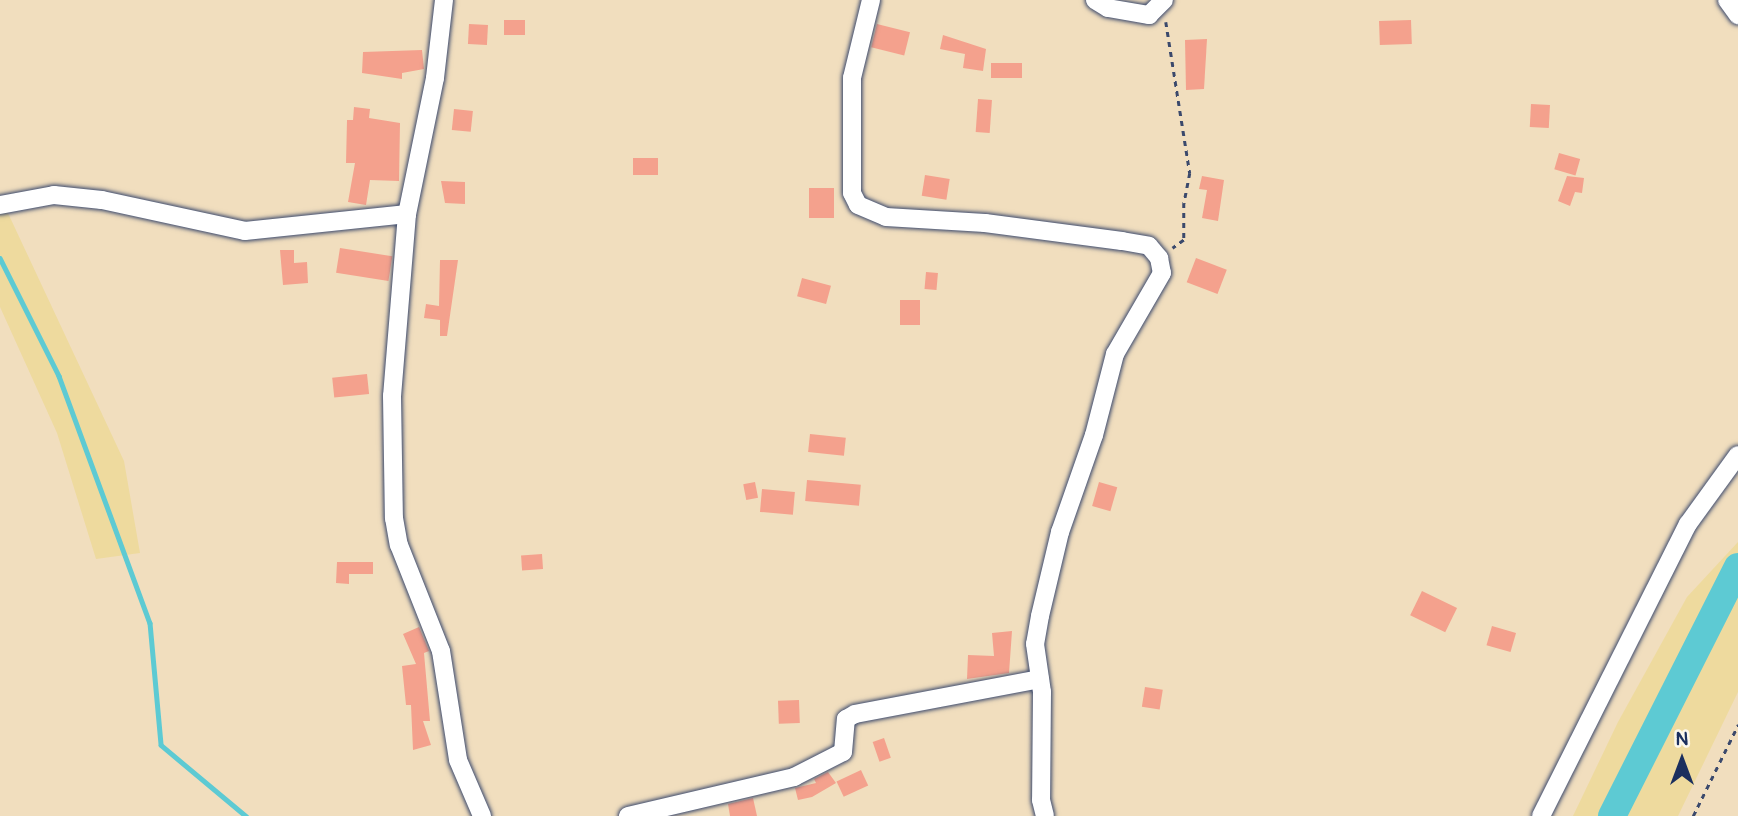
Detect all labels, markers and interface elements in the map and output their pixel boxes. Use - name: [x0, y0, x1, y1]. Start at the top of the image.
- north arrow: [1647, 725, 1717, 795]
- text: N: [1676, 727, 1688, 751]

